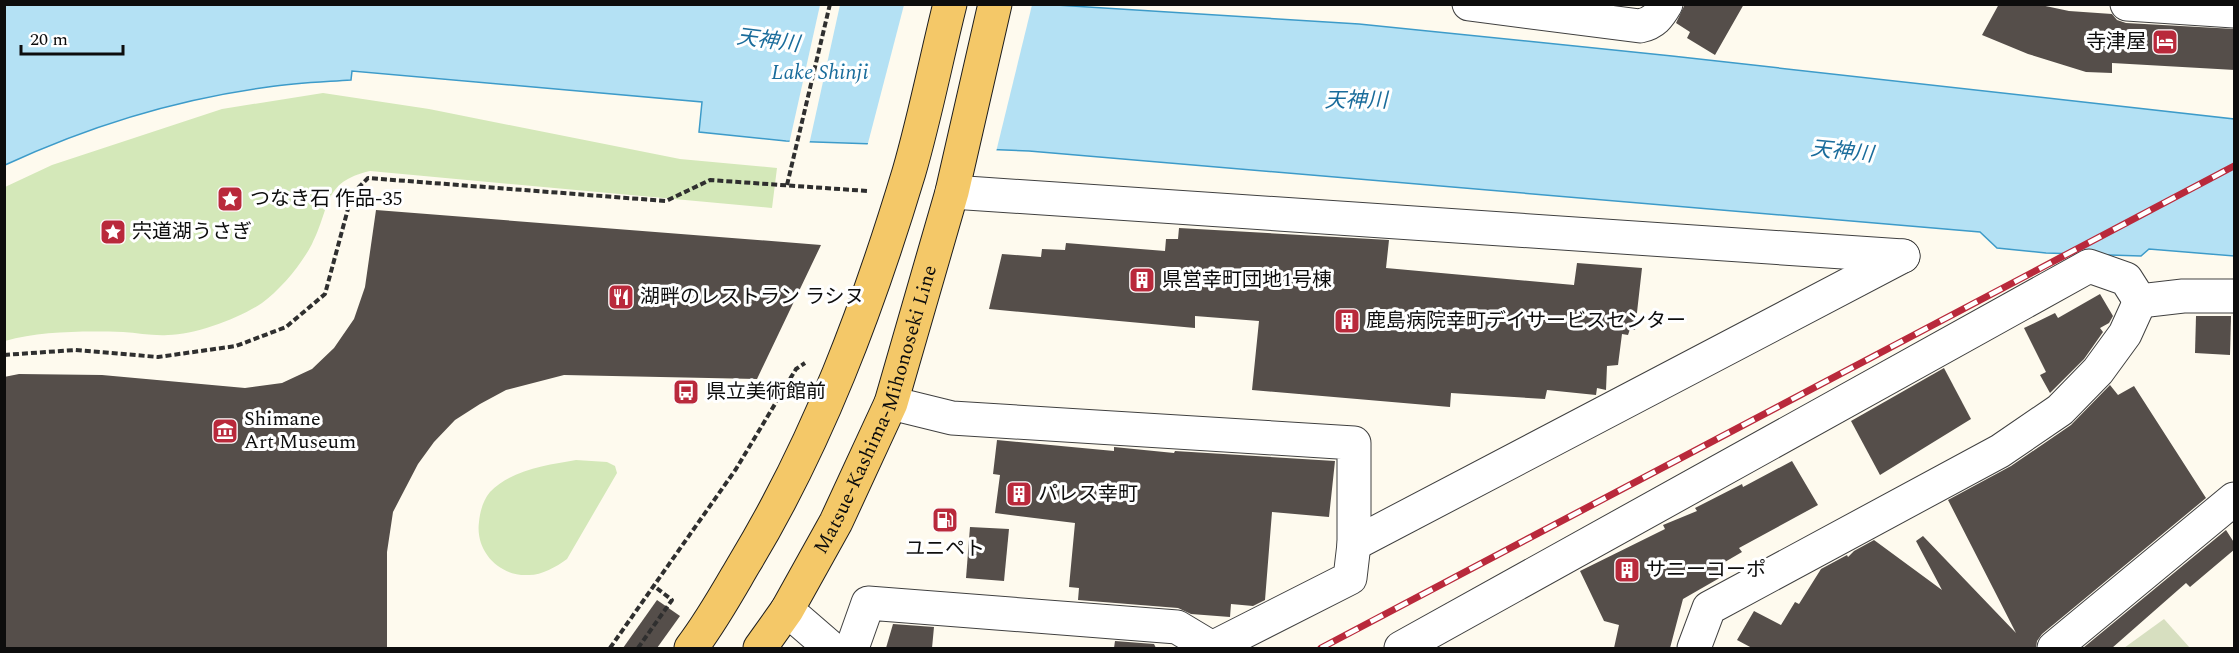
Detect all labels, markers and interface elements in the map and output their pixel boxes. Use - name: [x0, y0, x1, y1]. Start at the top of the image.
- scale bar: [21, 18, 123, 56]
- water label: 天神川: [735, 21, 803, 61]
- text: 20 m: [30, 26, 68, 53]
- place label: 寺津屋: [2086, 27, 2146, 57]
- hotel icon: 寺津屋: [2150, 27, 2180, 57]
- water label: Lake Shinji: [771, 57, 869, 89]
- water label: 天神川: [1325, 85, 1389, 117]
- water label: 天神川: [1809, 133, 1877, 171]
- place icon: つなき石 作品-35: [215, 184, 245, 214]
- place label: つなき石 作品-35: [250, 184, 403, 214]
- place icon: 宍道湖うさぎ: [98, 217, 128, 247]
- place label: 宍道湖うさぎ: [132, 217, 252, 247]
- street label: Matsue-Kashima-Mihonoseki Line: [806, 262, 945, 560]
- building icon: 県営幸町団地1号棟: [1127, 265, 1157, 295]
- place label: 県営幸町団地1号棟: [1162, 265, 1332, 295]
- restaurant icon: 湖畔のレストラン ラシヌ: [606, 282, 636, 312]
- place label: 湖畔のレストラン ラシヌ: [640, 282, 865, 312]
- building icon: 鹿島病院幸町デイサービスセンター: [1332, 306, 1362, 336]
- place label: 鹿島病院幸町デイサービスセンター: [1366, 306, 1686, 336]
- bus stop icon: 県立美術館前: [671, 377, 701, 407]
- place label: 県立美術館前: [706, 377, 826, 407]
- place label: Shimane Art Museum: [244, 404, 356, 457]
- museum icon: Shimane Art Museum: [210, 416, 240, 446]
- building icon: パレス幸町: [1004, 479, 1034, 509]
- place label: パレス幸町: [1038, 479, 1138, 509]
- fuel station icon: ユニペト: [930, 505, 960, 535]
- place label: ユニペト: [905, 534, 985, 564]
- building icon: サニーコーポ: [1612, 555, 1642, 585]
- place label: サニーコーポ: [1646, 555, 1766, 585]

